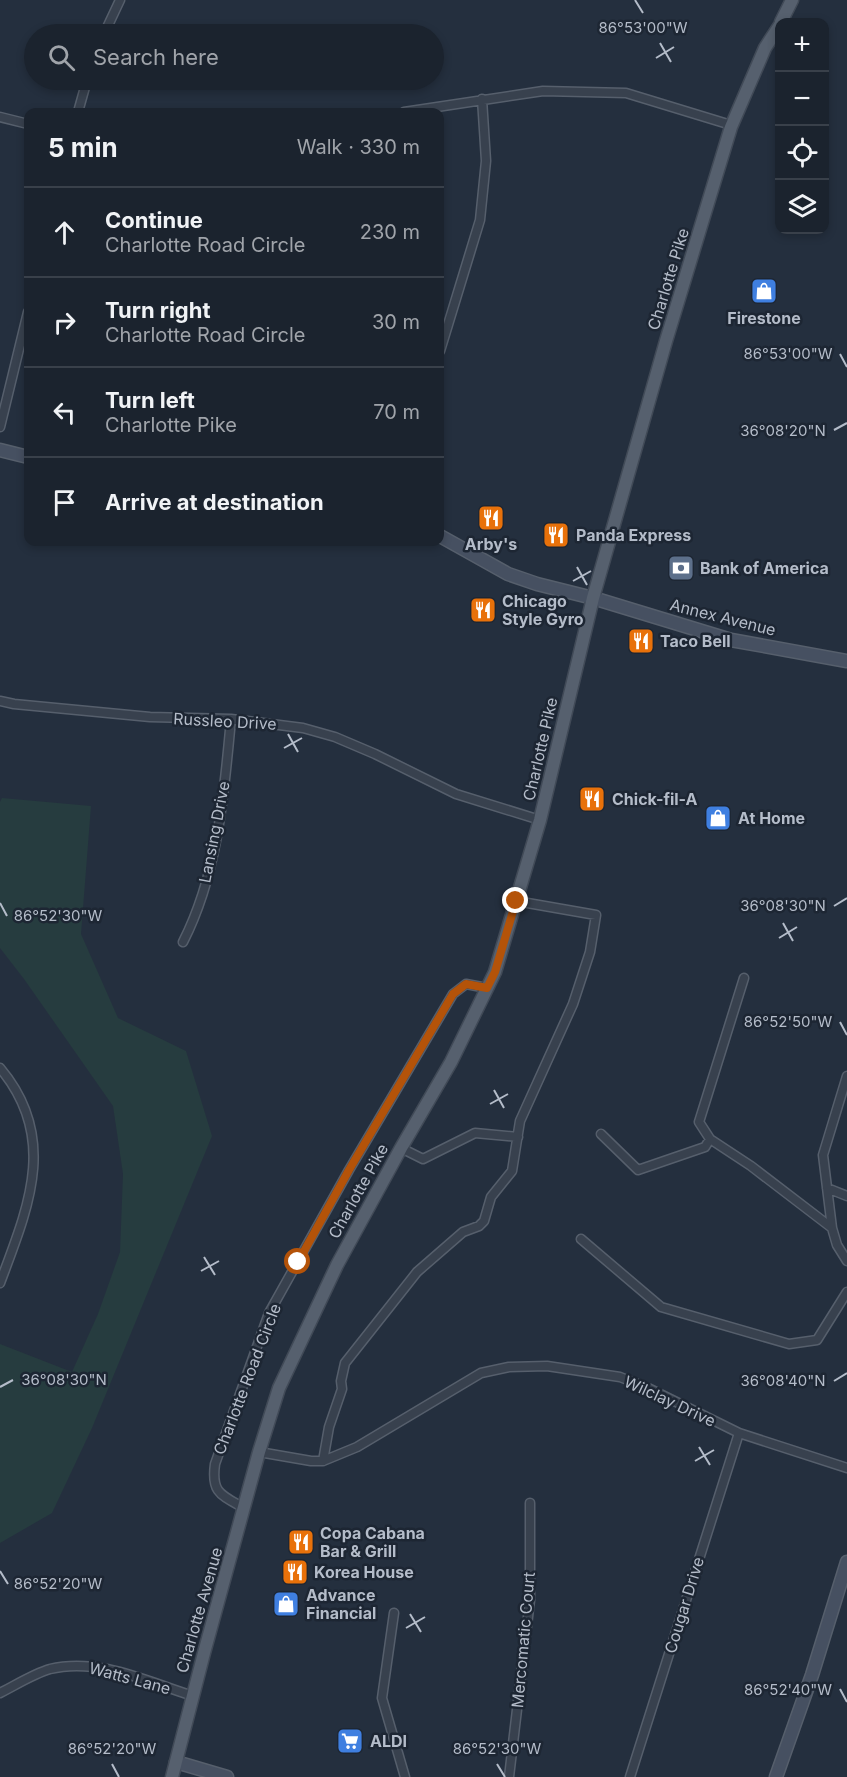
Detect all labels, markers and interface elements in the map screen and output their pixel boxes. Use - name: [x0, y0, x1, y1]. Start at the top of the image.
- text: 86°53'00"W: [599, 18, 688, 37]
- map controls: [775, 18, 829, 234]
- button: +: [775, 18, 829, 72]
- search box: [24, 24, 444, 90]
- icon: search: [45, 41, 78, 74]
- text: Search here: [93, 44, 219, 70]
- button: −: [775, 72, 829, 126]
- button: locate: [775, 126, 829, 180]
- text: 5 min: [48, 132, 118, 163]
- text: Walk · 330 m: [297, 135, 420, 159]
- button: layers: [775, 180, 829, 234]
- text: Continue: [105, 207, 203, 233]
- icon: ahead: [48, 216, 81, 249]
- text: 230 m: [360, 220, 420, 244]
- street label: Charlotte Pike: [643, 226, 693, 332]
- text: Charlotte Road Circle: [105, 233, 305, 257]
- shop icon: Firestone: [749, 276, 779, 306]
- text: Turn right: [105, 297, 211, 323]
- icon: right: [48, 306, 81, 339]
- place label: Firestone: [727, 308, 801, 328]
- text: 30 m: [372, 310, 420, 334]
- text: Charlotte Road Circle: [105, 323, 305, 347]
- text: 86°53'00"W: [744, 344, 833, 363]
- text: Turn left: [105, 387, 195, 413]
- icon: left: [48, 396, 81, 429]
- text: 70 m: [373, 400, 420, 424]
- text: Charlotte Pike: [105, 413, 237, 437]
- text: 36°08'20"N: [740, 421, 826, 440]
- icon: arrive: [48, 486, 81, 519]
- text: Arrive at destination: [105, 489, 324, 515]
- restaurant icon: Arby's: [476, 503, 506, 533]
- restaurant icon: Panda Express: [541, 520, 571, 550]
- place label: Panda Express: [576, 525, 691, 545]
- place label: Arby's: [465, 534, 517, 554]
- bank icon: Bank of America: [666, 553, 696, 583]
- place label: Bank of America: [700, 558, 829, 578]
- place label: Chicago Style Gyro: [502, 591, 584, 629]
- street label: Annex Avenue: [668, 594, 778, 640]
- restaurant icon: Chicago Style Gyro: [468, 595, 498, 625]
- restaurant icon: Taco Bell: [626, 626, 656, 656]
- place label: Taco Bell: [660, 631, 731, 651]
- street label: Charlotte Pike: [518, 695, 562, 803]
- street label: Russleo Drive: [173, 708, 277, 734]
- street label: Lansing Drive: [194, 779, 234, 885]
- restaurant icon: Chick-fil-A: [577, 784, 607, 814]
- place label: Chick-fil-A: [612, 789, 698, 809]
- shop icon: At Home: [703, 803, 733, 833]
- place label: At Home: [738, 808, 805, 828]
- route end: [502, 887, 528, 913]
- text: 36°08'30"N: [740, 896, 826, 915]
- text: 86°52'30"W: [14, 906, 103, 925]
- text: 86°52'50"W: [744, 1012, 832, 1031]
- street label: Charlotte Pike: [324, 1140, 392, 1242]
- route start: [284, 1248, 310, 1274]
- street label: Charlotte Road Circle: [209, 1301, 285, 1457]
- text: 36°08'30"N: [21, 1370, 107, 1389]
- street label: Wilclay Drive: [621, 1371, 719, 1431]
- text: 36°08'40"N: [740, 1371, 826, 1390]
- place label: Copa Cabana Bar & Grill: [320, 1523, 425, 1561]
- restaurant icon: Copa Cabana Bar & Grill: [286, 1527, 316, 1557]
- street label: Charlotte Avenue: [171, 1545, 227, 1675]
- street label: Cougar Drive: [660, 1554, 708, 1656]
- restaurant icon: Korea House: [280, 1557, 310, 1587]
- place label: Korea House: [314, 1562, 414, 1582]
- street label: Mercomatic Court: [507, 1571, 539, 1709]
- text: 86°52'20"W: [14, 1574, 102, 1593]
- place label: Advance Financial: [306, 1585, 376, 1623]
- shop icon: Advance Financial: [271, 1589, 301, 1619]
- street label: Watts Lane: [87, 1658, 173, 1698]
- text: 86°52'40"W: [744, 1680, 832, 1699]
- supermarket icon: ALDI: [335, 1726, 365, 1756]
- place label: ALDI: [370, 1731, 407, 1751]
- text: 86°52'20"W: [68, 1739, 156, 1758]
- text: 86°52'30"W: [453, 1739, 542, 1758]

